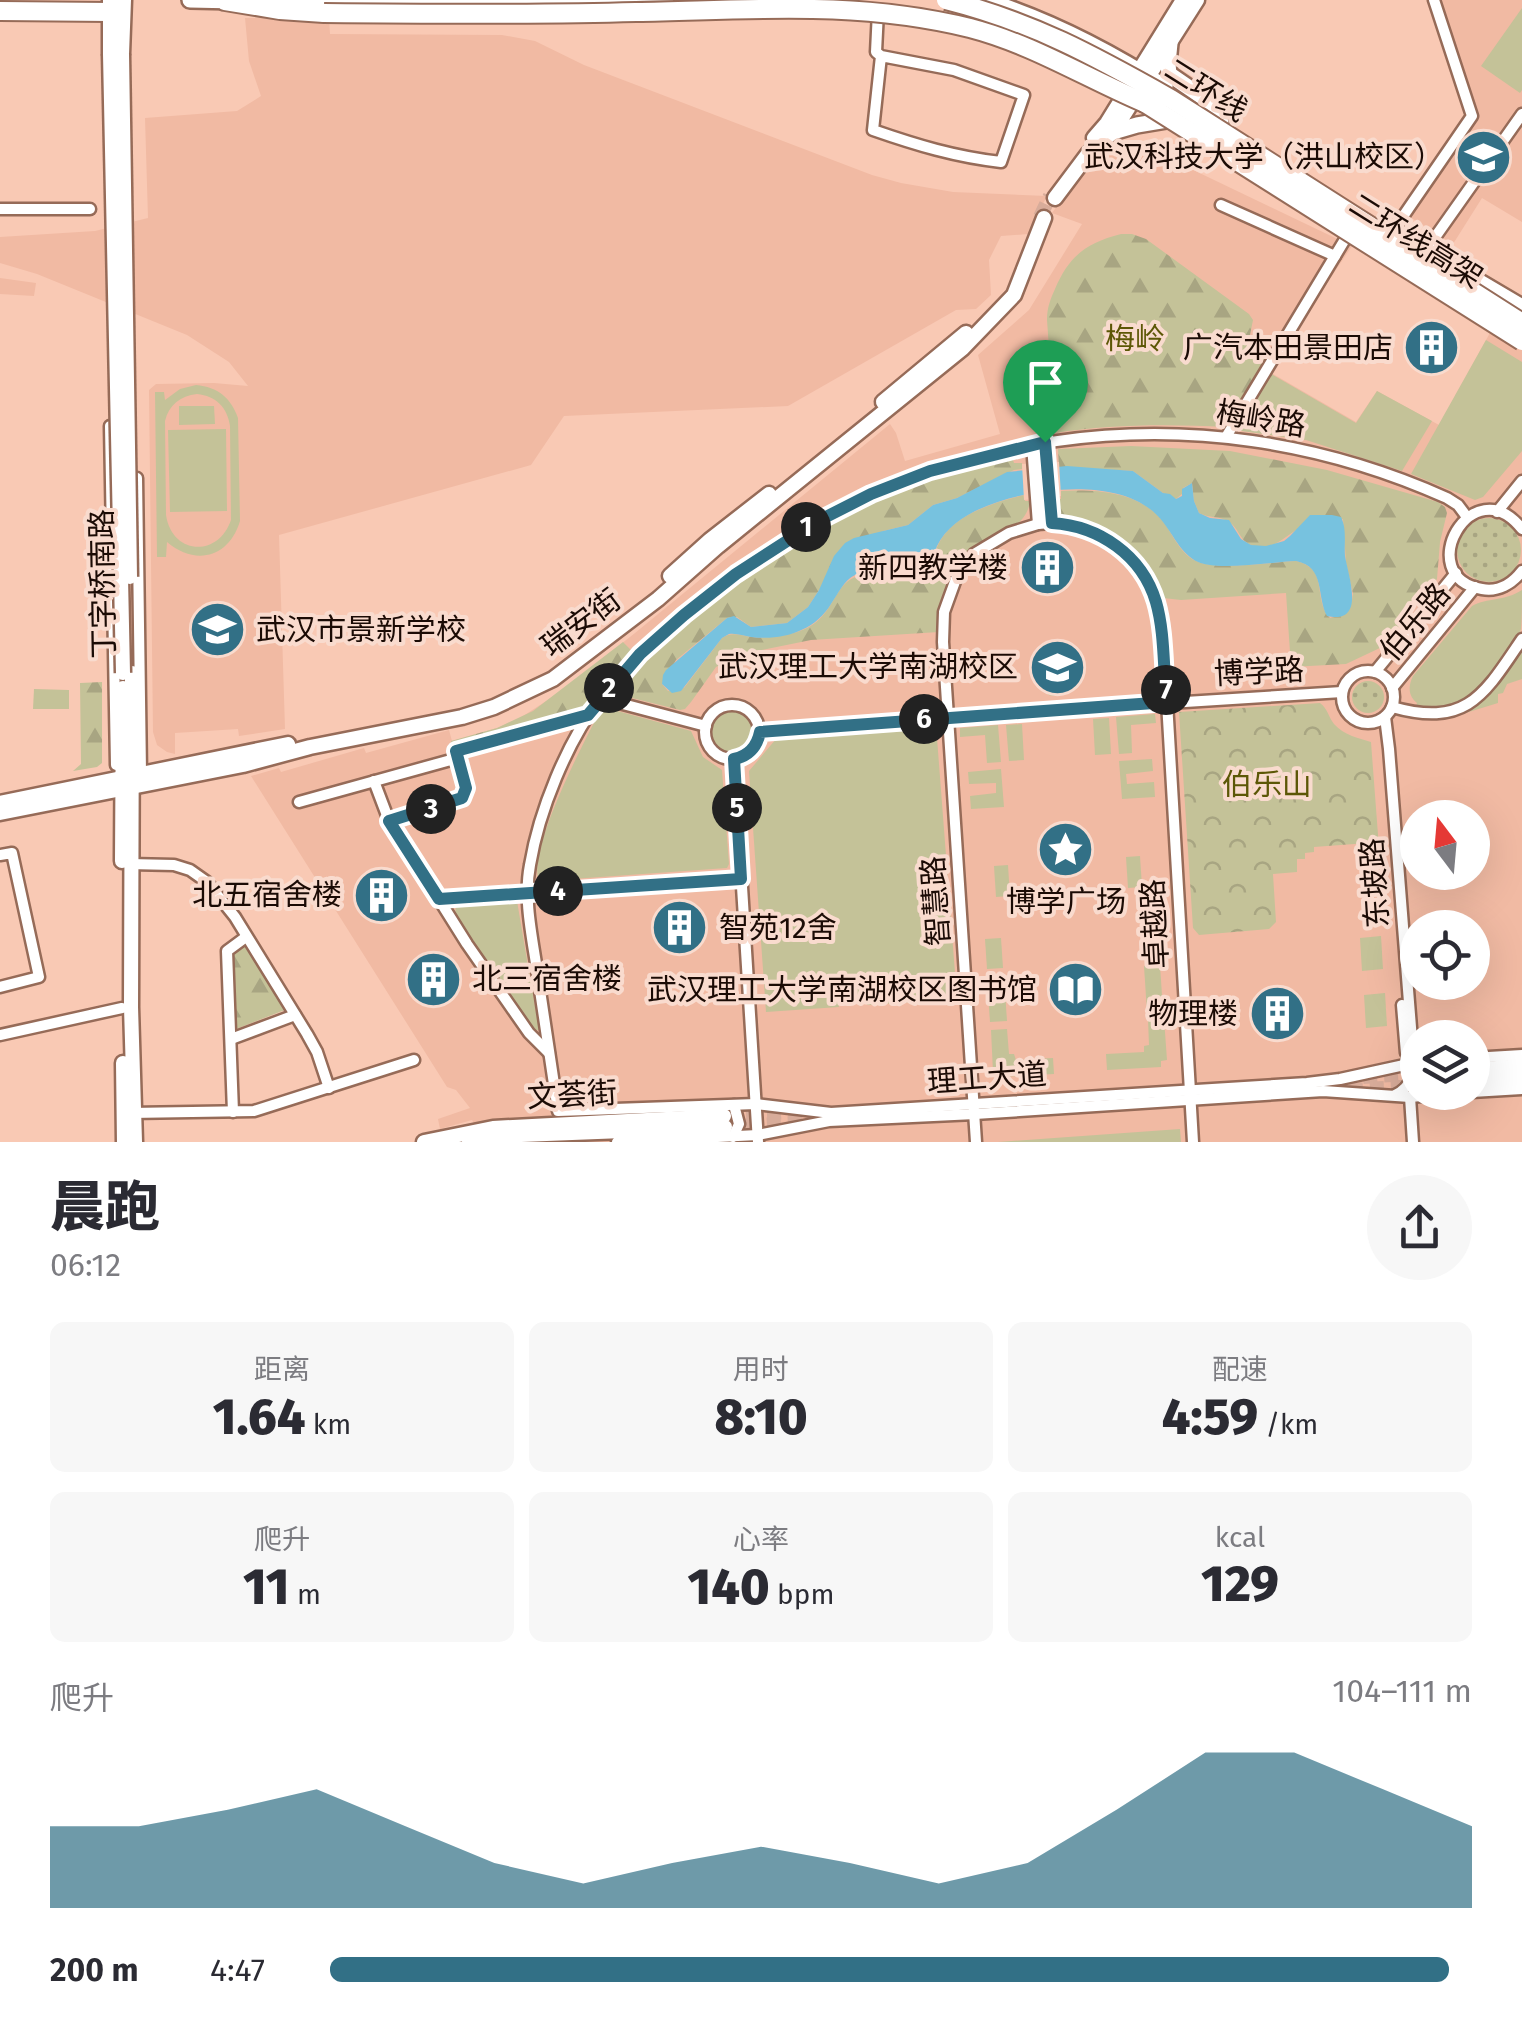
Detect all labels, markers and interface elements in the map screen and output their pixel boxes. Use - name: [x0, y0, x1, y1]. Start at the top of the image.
- street label: 二环线: [1158, 51, 1254, 129]
- school or university icon: 武汉科技大学（洪山校区）: [1453, 127, 1513, 187]
- place label: 武汉科技大学（洪山校区）: [1084, 139, 1444, 175]
- street label: 二环线高架: [1343, 186, 1489, 296]
- building icon: 广汽本田景田店: [1402, 318, 1462, 378]
- park label: 梅岭: [1105, 321, 1165, 357]
- place label: 广汽本田景田店: [1183, 330, 1393, 366]
- pin: [1003, 340, 1088, 443]
- icon: arrive: [1018, 355, 1073, 410]
- street label: 梅岭路: [1214, 394, 1308, 444]
- pin: 1: [781, 502, 831, 552]
- street label: 丁字桥南路: [84, 509, 122, 659]
- text: 1: [800, 510, 813, 543]
- building icon: 新四教学楼: [1017, 538, 1077, 598]
- place label: 新四教学楼: [858, 550, 1008, 586]
- street label: 伯乐路: [1372, 576, 1458, 668]
- street label: 瑞安街: [534, 582, 628, 664]
- school or university icon: 武汉市景新学校: [187, 600, 247, 660]
- place label: 武汉市景新学校: [256, 612, 466, 648]
- school or university icon: 武汉理工大学南湖校区: [1027, 637, 1087, 697]
- place label: 武汉理工大学南湖校区: [718, 649, 1018, 685]
- street label: 博学路: [1213, 652, 1305, 692]
- pin: 2: [584, 663, 634, 713]
- pin: 7: [1141, 665, 1191, 715]
- text: 2: [602, 671, 616, 704]
- text: 7: [1159, 673, 1173, 706]
- pin: 6: [899, 694, 949, 744]
- text: 6: [916, 702, 932, 735]
- park label: 伯乐山: [1222, 767, 1312, 803]
- pin: 5: [712, 783, 762, 833]
- pin: 3: [406, 784, 456, 834]
- text: 5: [729, 791, 745, 824]
- text: 3: [424, 792, 438, 825]
- north arrow: [1400, 800, 1490, 890]
- map controls: [1400, 800, 1490, 1110]
- place icon: 博学广场: [1036, 819, 1096, 879]
- street label: 东坡路: [1354, 837, 1396, 929]
- street label: 智慧路: [915, 855, 957, 947]
- building icon: 北五宿舍楼: [351, 865, 411, 925]
- pin: 4: [533, 866, 583, 916]
- text: 4: [550, 874, 566, 907]
- place label: 北五宿舍楼: [192, 877, 342, 913]
- street label: 卓越路: [1135, 878, 1175, 970]
- place label: 博学广场: [1006, 884, 1126, 920]
- building icon: 智苑12舍: [650, 898, 710, 958]
- place label: 智苑12舍: [719, 910, 837, 946]
- button: locate: [1400, 910, 1490, 1000]
- building icon: 北三宿舍楼: [403, 949, 463, 1009]
- library icon: 武汉理工大学南湖校区图书馆: [1046, 960, 1106, 1020]
- place label: 北三宿舍楼: [472, 961, 622, 997]
- place label: 武汉理工大学南湖校区图书馆: [647, 972, 1037, 1008]
- building icon: 物理楼: [1247, 984, 1307, 1044]
- place label: 物理楼: [1148, 996, 1238, 1032]
- button: layers: [1400, 1020, 1490, 1110]
- street label: 理工大道: [926, 1056, 1048, 1100]
- street label: 文荟街: [526, 1075, 618, 1115]
- text: 晨跑: [50, 1175, 160, 1241]
- button: share: [1367, 1175, 1472, 1280]
- text: 06:12: [50, 1246, 121, 1284]
- text: 距离: [254, 1353, 310, 1386]
- text: 用时: [733, 1353, 789, 1386]
- text: 配速: [1212, 1353, 1268, 1386]
- text: 1.64: [213, 1387, 305, 1447]
- text: 8:10: [714, 1387, 808, 1447]
- text: 4:59: [1162, 1387, 1258, 1447]
- text: km: [305, 1408, 351, 1441]
- text: /km: [1258, 1408, 1318, 1441]
- text: kcal: [1215, 1521, 1265, 1554]
- text: 爬升: [254, 1523, 310, 1556]
- text: 心率: [733, 1523, 789, 1556]
- text: 129: [1201, 1554, 1279, 1614]
- text: 11: [243, 1557, 289, 1617]
- text: 140: [688, 1557, 770, 1617]
- text: m: [289, 1578, 321, 1611]
- text: bpm: [770, 1578, 834, 1611]
- text: 104–111 m: [1332, 1672, 1472, 1710]
- text: 爬升: [50, 1679, 114, 1717]
- text: 200 m: [50, 1951, 139, 1989]
- text: 4:47: [210, 1951, 265, 1989]

